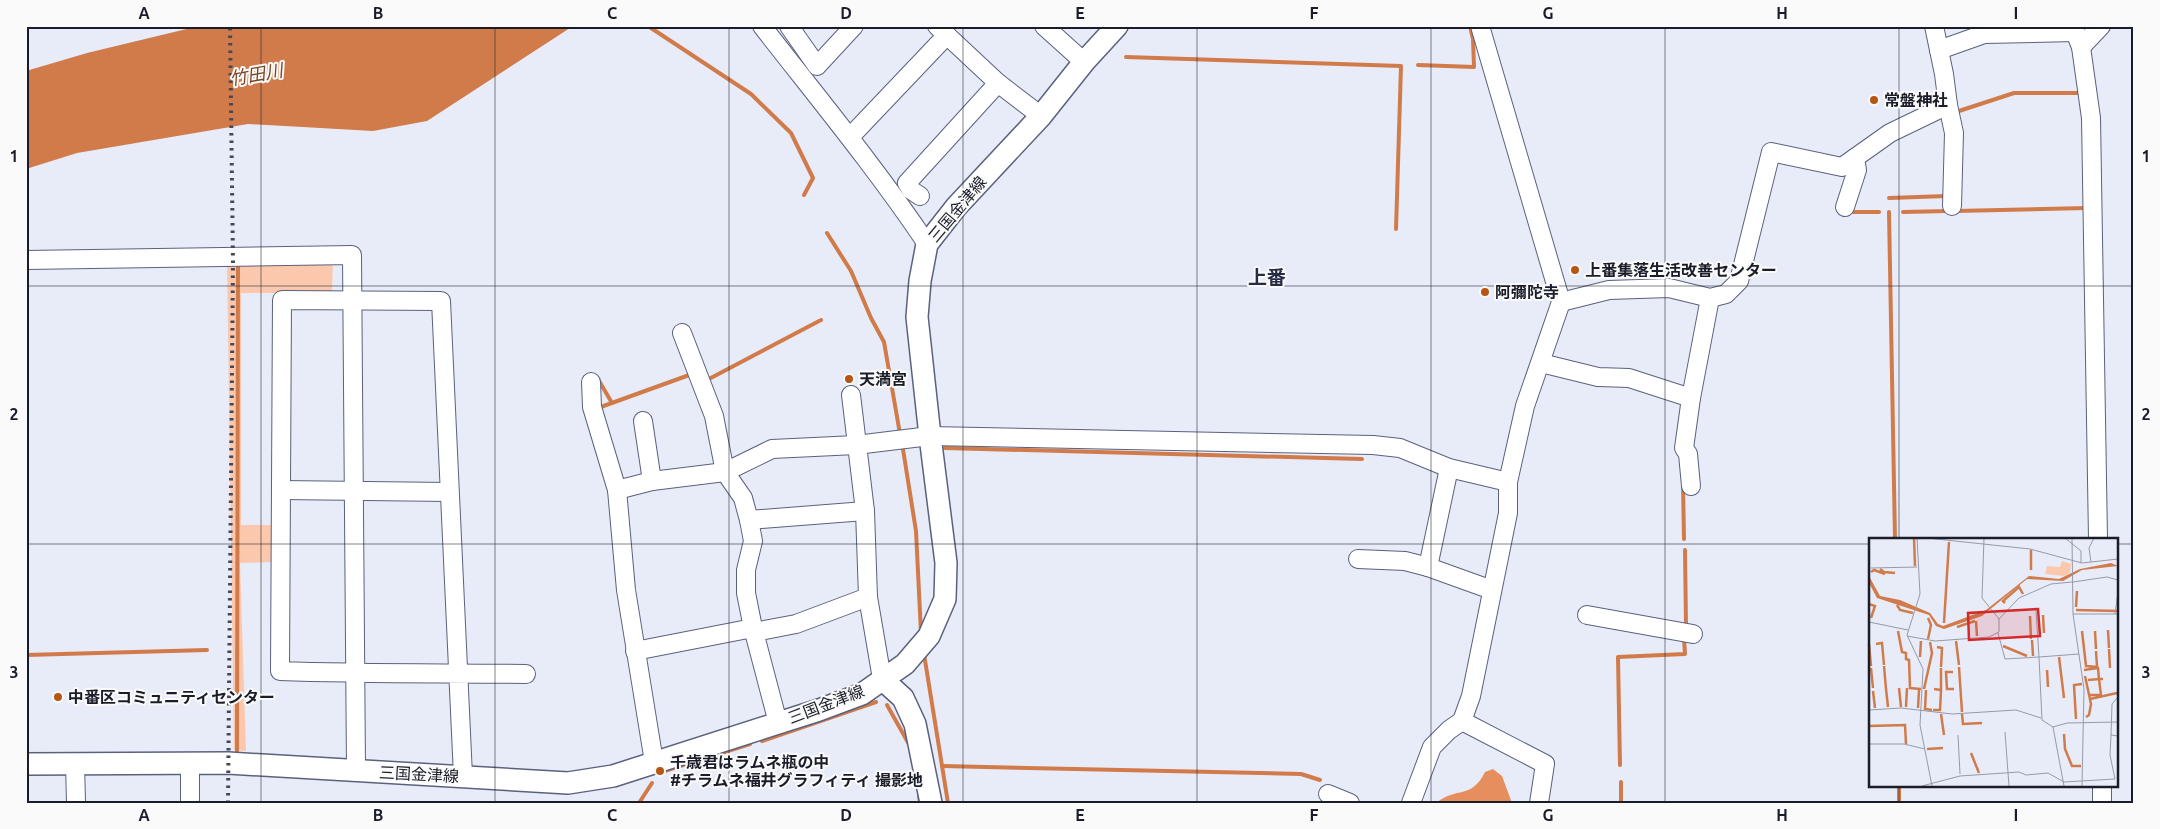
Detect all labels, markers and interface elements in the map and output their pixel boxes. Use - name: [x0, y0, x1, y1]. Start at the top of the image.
- text: A: [138, 4, 150, 22]
- text: B: [373, 4, 383, 22]
- text: C: [607, 4, 617, 22]
- text: D: [840, 4, 852, 22]
- text: E: [1075, 4, 1085, 22]
- text: F: [1310, 4, 1319, 22]
- text: G: [1542, 4, 1554, 22]
- text: H: [1776, 4, 1788, 22]
- text: I: [2014, 4, 2018, 22]
- water label: 竹田川: [228, 59, 286, 89]
- place label: 常盤神社: [1884, 91, 1948, 109]
- marker: 常盤神社: [1868, 94, 1880, 106]
- text: 1: [9, 147, 19, 165]
- text: 1: [2141, 147, 2151, 165]
- street label: 三国金津線: [924, 173, 990, 245]
- place label: 上番集落生活改善センター: [1585, 261, 1777, 279]
- marker: 上番集落生活改善センター: [1569, 264, 1581, 276]
- district label: 上番: [1248, 266, 1286, 288]
- place label: 阿彌陀寺: [1495, 283, 1559, 301]
- marker: 阿彌陀寺: [1479, 286, 1491, 298]
- place label: 天満宮: [859, 370, 907, 388]
- marker: 天満宮: [843, 373, 855, 385]
- text: 2: [9, 405, 19, 423]
- text: 2: [2141, 405, 2151, 423]
- inset map: [1869, 538, 2118, 786]
- text: 3: [9, 663, 19, 681]
- text: 3: [2141, 663, 2151, 681]
- street label: 三国金津線: [785, 681, 867, 727]
- place label: 中番区コミュニティセンター: [68, 688, 275, 706]
- marker: 中番区コミュニティセンター: [52, 691, 64, 703]
- place label: 千歳君はラムネ瓶の中 #チラムネ福井グラフィティ 撮影地: [670, 753, 923, 789]
- street label: 三国金津線: [379, 763, 459, 785]
- marker: 千歳君はラムネ瓶の中 #チラムネ福井グラフィティ 撮影地: [654, 765, 666, 777]
- text: A: [138, 806, 150, 824]
- text: B: [373, 806, 383, 824]
- text: C: [607, 806, 617, 824]
- text: D: [840, 806, 852, 824]
- text: E: [1075, 806, 1085, 824]
- text: F: [1310, 806, 1319, 824]
- text: G: [1542, 806, 1554, 824]
- text: H: [1776, 806, 1788, 824]
- text: I: [2014, 806, 2018, 824]

